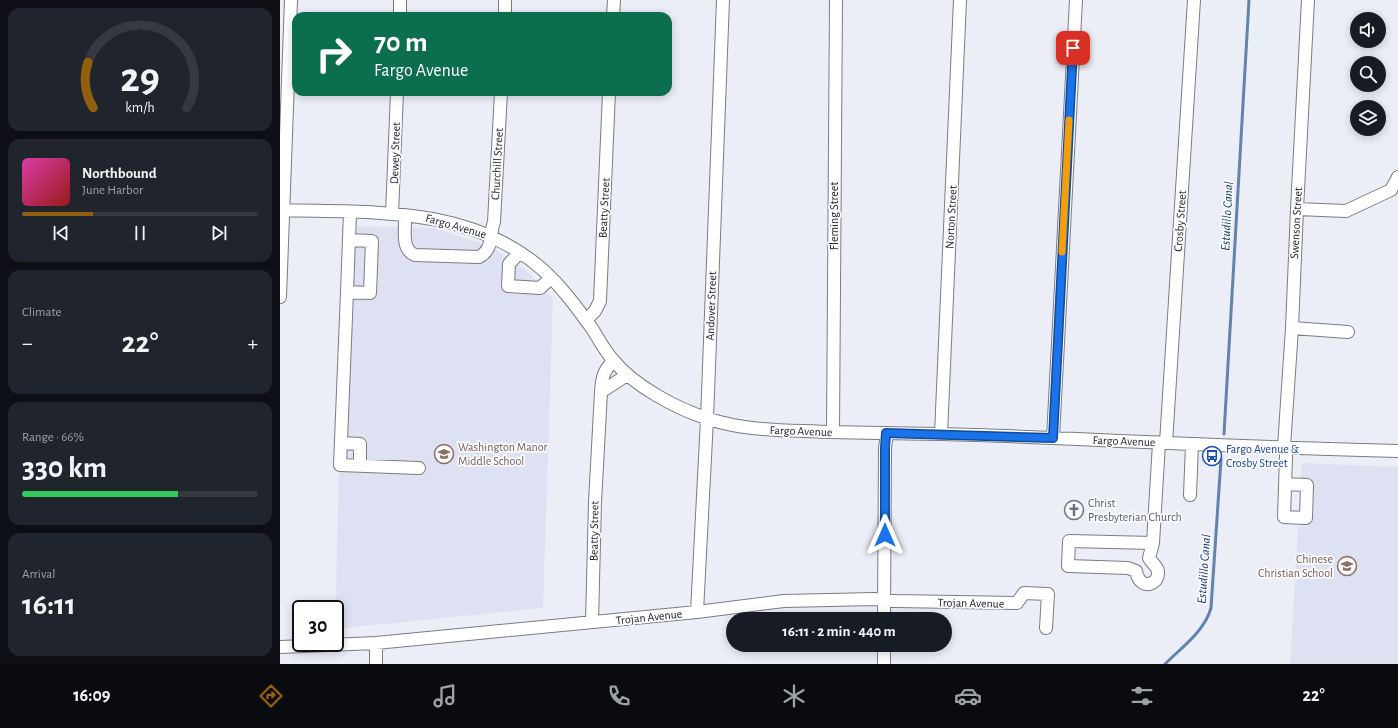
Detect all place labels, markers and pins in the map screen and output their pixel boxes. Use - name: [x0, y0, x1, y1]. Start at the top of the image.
- pin: [1056, 31, 1090, 65]
- place label: Washington Manor Middle School: [458, 441, 548, 467]
- school or university icon: Washington Manor Middle School: [433, 443, 455, 465]
- place label: Fargo Avenue & Crosby Street: [1226, 443, 1300, 470]
- bus stop icon: Fargo Avenue & Crosby Street: [1201, 445, 1223, 467]
- place label: Christ Presbyterian Church: [1088, 497, 1182, 524]
- church icon: Christ Presbyterian Church: [1063, 499, 1085, 521]
- place label: Chinese Christian School: [1258, 553, 1333, 579]
- school or university icon: Chinese Christian School: [1336, 555, 1358, 577]

